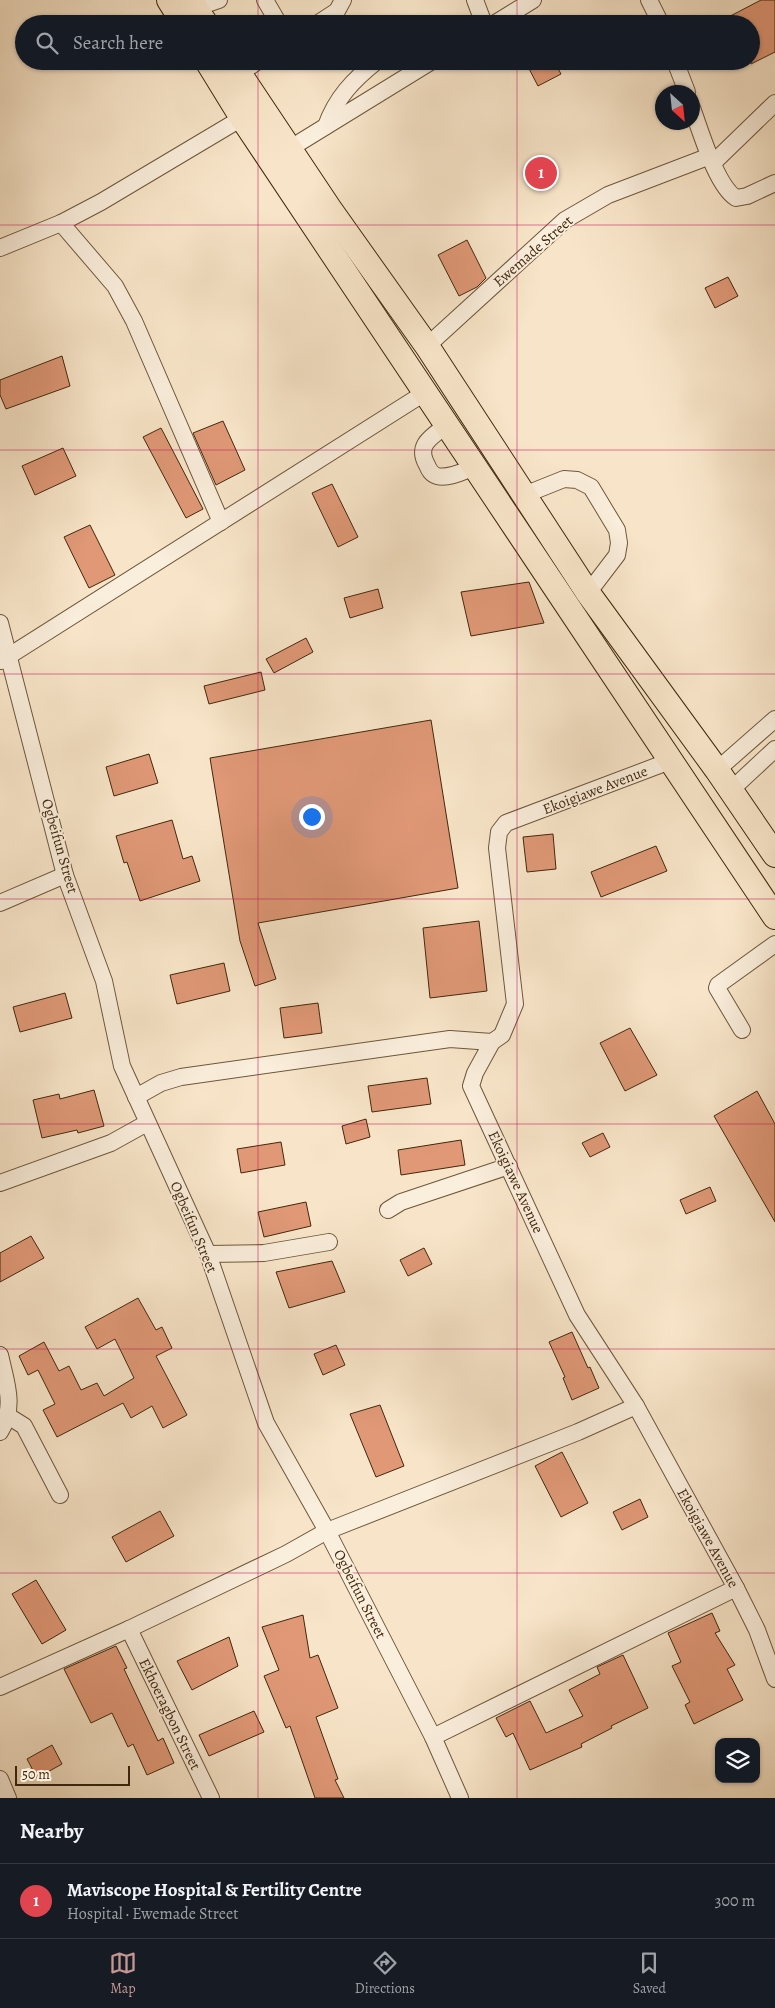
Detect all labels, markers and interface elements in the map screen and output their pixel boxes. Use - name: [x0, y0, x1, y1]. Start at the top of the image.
- search box: [15, 15, 760, 70]
- icon: search: [33, 29, 61, 57]
- text: Search here: [73, 30, 163, 56]
- north arrow: [655, 85, 700, 130]
- pin: 1: [525, 154, 557, 192]
- street label: Ewemade Street: [489, 211, 577, 291]
- street label: Ekoigiawe Avenue: [540, 761, 651, 819]
- street label: Ogbeifun Street: [37, 796, 83, 896]
- your location: [299, 804, 325, 830]
- street label: Ekoigiawe Avenue: [484, 1128, 549, 1237]
- street label: Ogbeifun Street: [166, 1178, 222, 1276]
- street label: Ekoigiawe Avenue: [672, 1485, 744, 1592]
- street label: Ogbeifun Street: [329, 1546, 391, 1642]
- street label: Ekhoeragbon Street: [134, 1655, 206, 1773]
- map controls: [715, 1738, 760, 1783]
- button: layers: [715, 1738, 760, 1783]
- scale bar: [15, 1763, 130, 1786]
- text: 50 m: [22, 1765, 50, 1784]
- text: Nearby: [20, 1817, 83, 1845]
- text: Maviscope Hospital & Fertility Centre: [67, 1877, 362, 1903]
- text: 1: [33, 1890, 39, 1912]
- text: 300 m: [715, 1890, 755, 1912]
- text: Hospital · Ewemade Street: [67, 1903, 238, 1925]
- tab: Map: [109, 1949, 137, 1998]
- tab: Directions: [355, 1949, 415, 1998]
- tab: Saved: [633, 1949, 666, 1998]

